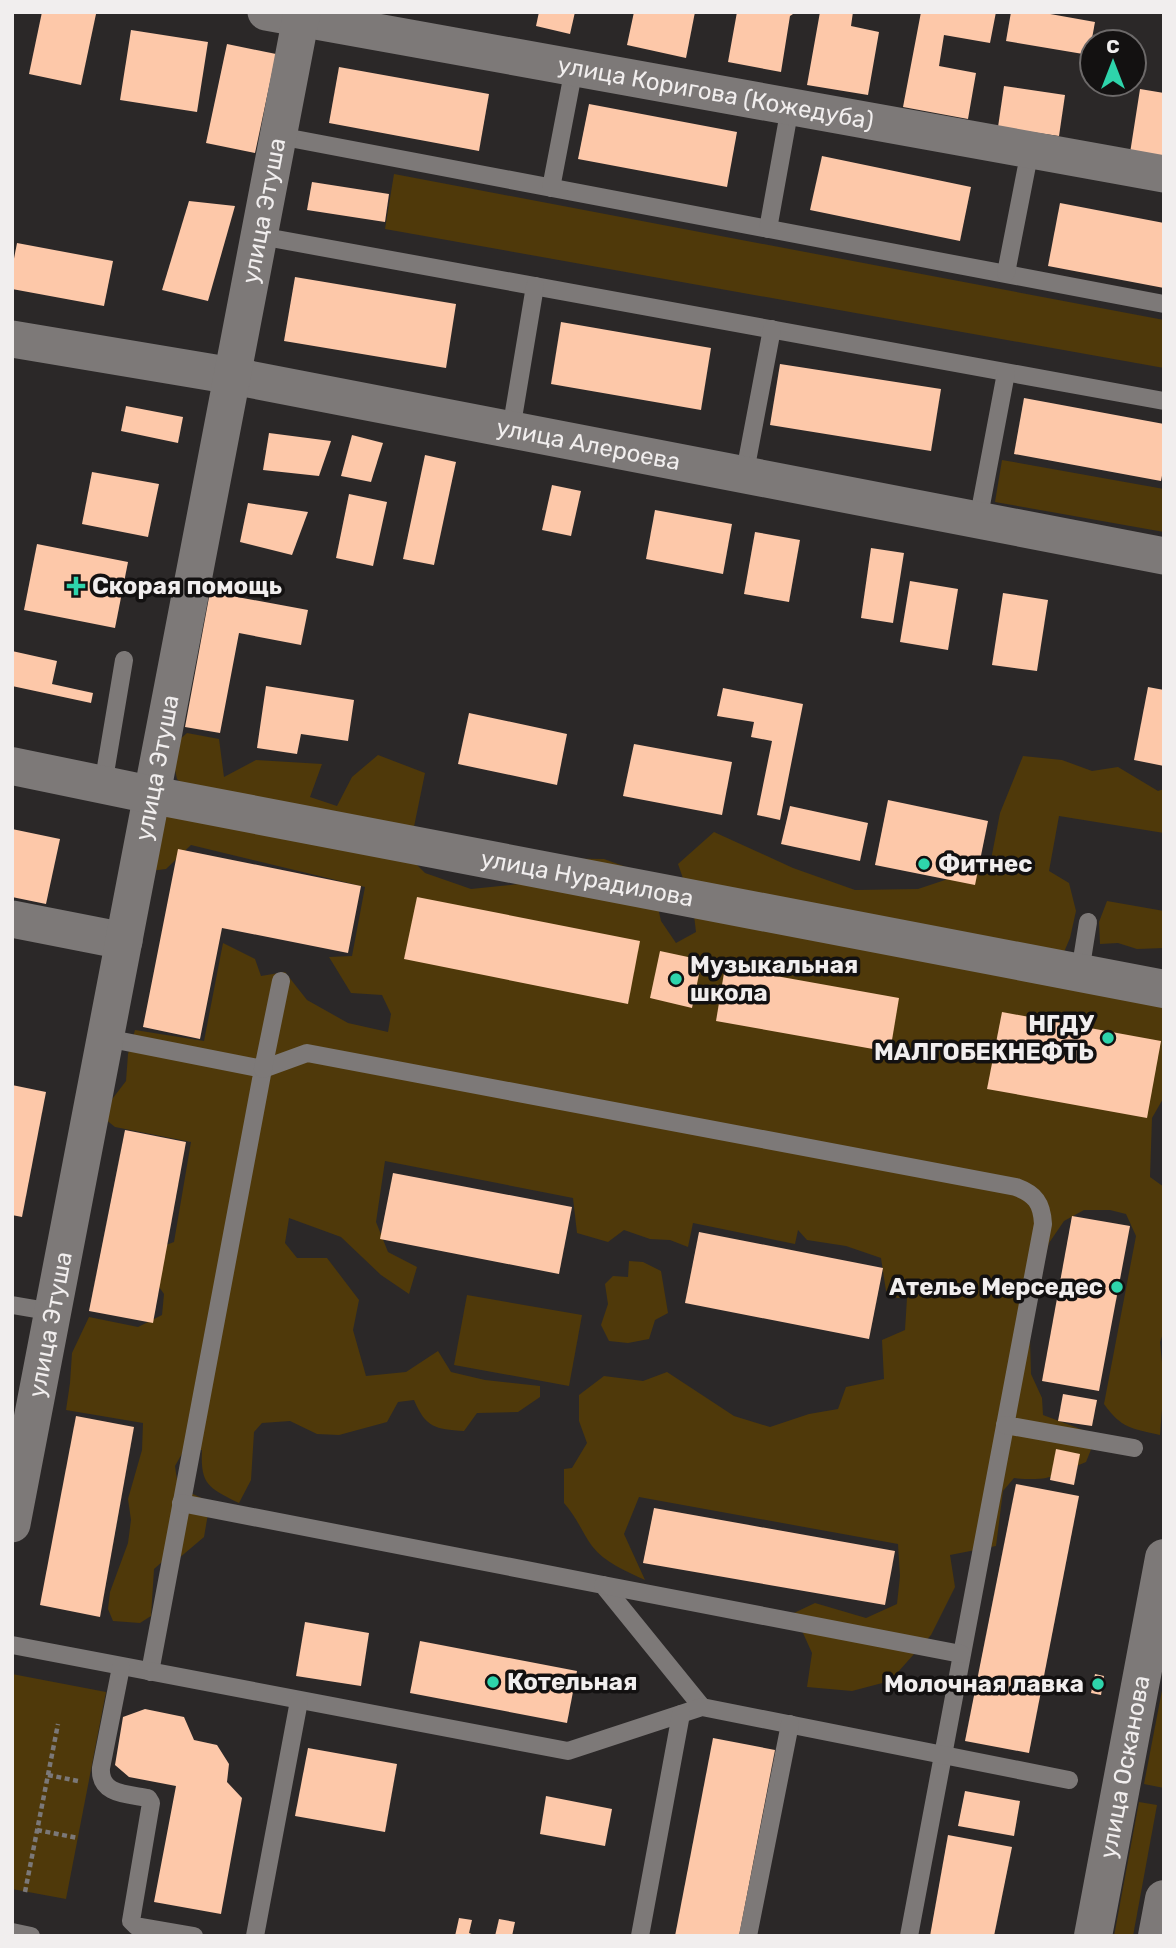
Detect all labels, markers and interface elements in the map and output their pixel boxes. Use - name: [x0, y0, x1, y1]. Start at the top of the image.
- north arrow: [1078, 28, 1148, 98]
- text: С: [1106, 35, 1120, 58]
- street label: улица Коригова (Кожедуба): [555, 51, 876, 135]
- street label: улица Этуша: [236, 136, 292, 286]
- street label: улица Алероева: [494, 413, 683, 476]
- place label: Скорая помощь: [92, 572, 282, 600]
- marker: Скорая помощь: [66, 576, 86, 596]
- street label: улица Этуша: [129, 693, 185, 843]
- street label: улица Нурадилова: [478, 844, 696, 913]
- place label: Фитнес: [938, 850, 1032, 878]
- marker: Фитнес: [916, 856, 932, 872]
- place label: Музыкальная школа: [690, 951, 858, 1007]
- marker: Музыкальная школа: [668, 971, 684, 987]
- place label: НГДУ МАЛГОБЕКНЕФТЬ: [874, 1010, 1094, 1066]
- marker: НГДУ МАЛГОБЕКНЕФТЬ: [1100, 1030, 1116, 1046]
- street label: улица Этуша: [23, 1249, 78, 1400]
- place label: Ателье Мерседес: [889, 1273, 1103, 1301]
- marker: Ателье Мерседес: [1109, 1279, 1125, 1295]
- place label: Котельная: [507, 1668, 637, 1696]
- place label: Молочная лавка: [884, 1670, 1084, 1698]
- street label: улица Осканова: [1094, 1673, 1156, 1861]
- marker: Котельная: [485, 1674, 501, 1690]
- marker: Молочная лавка: [1090, 1676, 1106, 1692]

